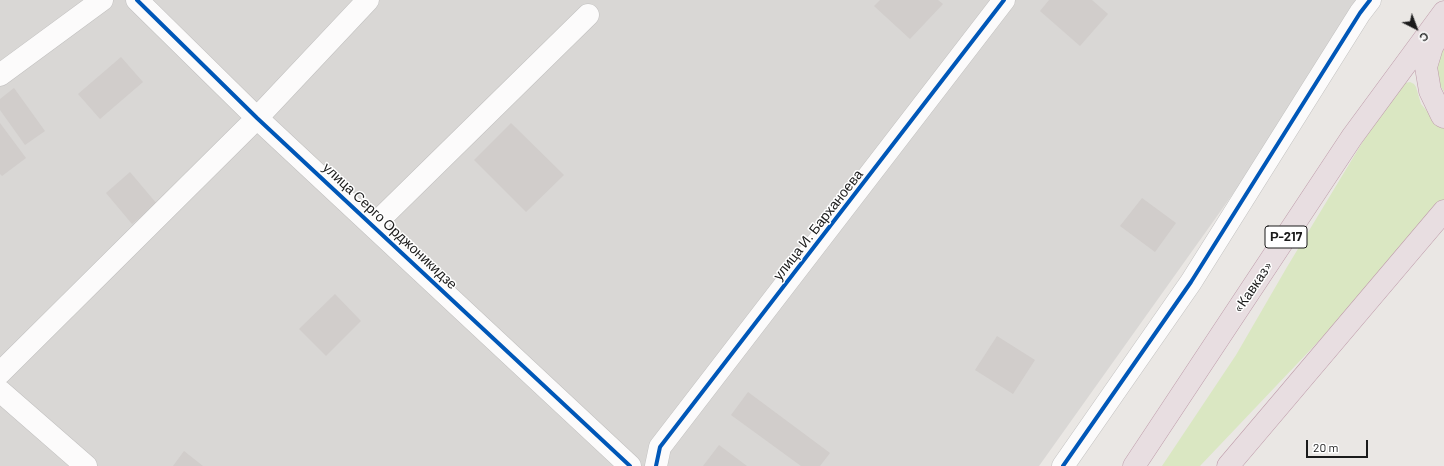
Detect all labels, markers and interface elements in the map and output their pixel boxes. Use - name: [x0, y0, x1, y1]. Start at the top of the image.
- north arrow: [1396, 8, 1436, 48]
- text: С: [1417, 30, 1432, 45]
- street label: улица Серго Орджоникидзе: [319, 159, 461, 293]
- street label: улица И. Барханоева: [770, 166, 866, 284]
- road number: Р-217: [1265, 226, 1307, 248]
- street label: «Кавказ»: [1230, 258, 1276, 316]
- scale bar: [1308, 432, 1370, 458]
- text: 20 m: [1313, 440, 1339, 454]

